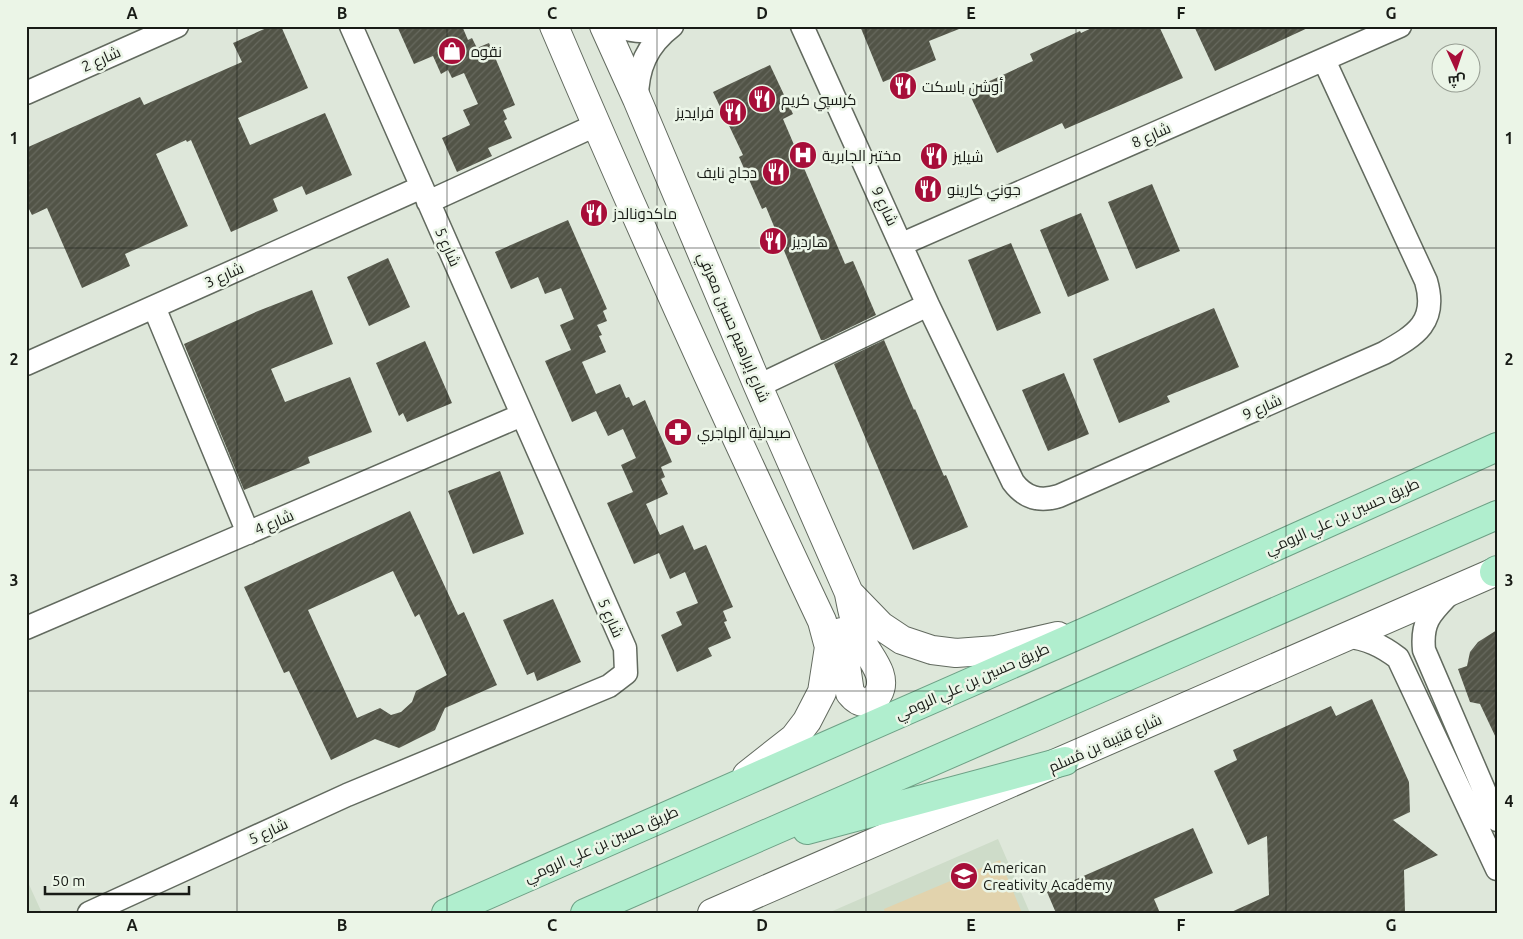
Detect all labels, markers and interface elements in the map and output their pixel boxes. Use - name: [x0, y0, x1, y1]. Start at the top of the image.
- text: A: [126, 4, 138, 22]
- text: B: [337, 4, 347, 22]
- text: C: [547, 4, 557, 22]
- text: D: [756, 4, 768, 22]
- text: E: [966, 4, 976, 22]
- text: F: [1177, 4, 1186, 22]
- text: G: [1385, 4, 1397, 22]
- shop icon: نقوه: [437, 36, 467, 66]
- north arrow: [1430, 42, 1480, 92]
- street label: شارع 2: [79, 43, 124, 78]
- place label: نقوه: [471, 43, 502, 61]
- restaurant icon: أوشن باسكت: [888, 71, 918, 101]
- text: ش: [1447, 72, 1466, 89]
- place label: أوشن باسكت: [922, 77, 1003, 97]
- restaurant icon: كرسپي كريم: [747, 84, 777, 114]
- place label: كرسپي كريم: [781, 91, 856, 112]
- restaurant icon: فرايديز: [718, 97, 748, 127]
- place label: فرايديز: [675, 104, 714, 122]
- street label: شارع 8: [1129, 119, 1174, 154]
- text: 1: [9, 129, 19, 147]
- text: 1: [1504, 129, 1514, 147]
- hospital icon: مختبر الجابرية: [788, 140, 818, 170]
- restaurant icon: شيليز: [919, 141, 949, 171]
- place label: مختبر الجابرية: [822, 147, 901, 165]
- place label: شيليز: [952, 148, 983, 166]
- restaurant icon: دجاج نايف: [761, 157, 791, 187]
- place label: دجاج نايف: [697, 164, 757, 184]
- restaurant icon: جوني كارينو: [913, 174, 943, 204]
- place label: جوني كارينو: [947, 181, 1021, 202]
- street label: شارع 9: [866, 184, 901, 229]
- restaurant icon: ماكدونالدز: [579, 198, 609, 228]
- place label: ماكدونالدز: [612, 205, 677, 223]
- street label: شارع 5: [429, 225, 464, 270]
- restaurant icon: هارديز: [758, 226, 788, 256]
- place label: هارديز: [791, 233, 828, 251]
- street label: شارع إبراهيم حسين معرفي: [691, 249, 773, 406]
- street label: شارع 3: [202, 259, 247, 294]
- text: 2: [9, 350, 19, 368]
- text: 2: [1504, 350, 1514, 368]
- street label: شارع 9: [1240, 391, 1285, 426]
- pharmacy icon: صيدلية الهاجري: [663, 417, 693, 447]
- place label: صيدلية الهاجري: [697, 424, 791, 445]
- street label: طريق حسين بن علي الرومي: [1262, 474, 1423, 561]
- street label: شارع 4: [252, 506, 297, 541]
- text: 3: [9, 571, 19, 589]
- text: 3: [1504, 571, 1514, 589]
- street label: شارع 5: [592, 596, 627, 641]
- street label: طريق حسين بن علي الرومي: [892, 639, 1053, 726]
- street label: شارع قتيبة بن مُسلم: [1046, 710, 1165, 778]
- text: 4: [9, 792, 19, 810]
- text: 4: [1504, 792, 1514, 810]
- street label: طريق حسين بن علي الرومي: [521, 802, 682, 889]
- street label: شارع 5: [246, 815, 291, 850]
- place label: American Creativity Academy: [983, 859, 1113, 893]
- school or university icon: American Creativity Academy: [949, 861, 979, 891]
- scale bar: [45, 864, 189, 896]
- text: 50 m: [52, 872, 85, 889]
- text: A: [126, 916, 138, 934]
- text: B: [337, 916, 347, 934]
- text: C: [547, 916, 557, 934]
- text: D: [756, 916, 768, 934]
- text: E: [966, 916, 976, 934]
- text: F: [1177, 916, 1186, 934]
- text: G: [1385, 916, 1397, 934]

